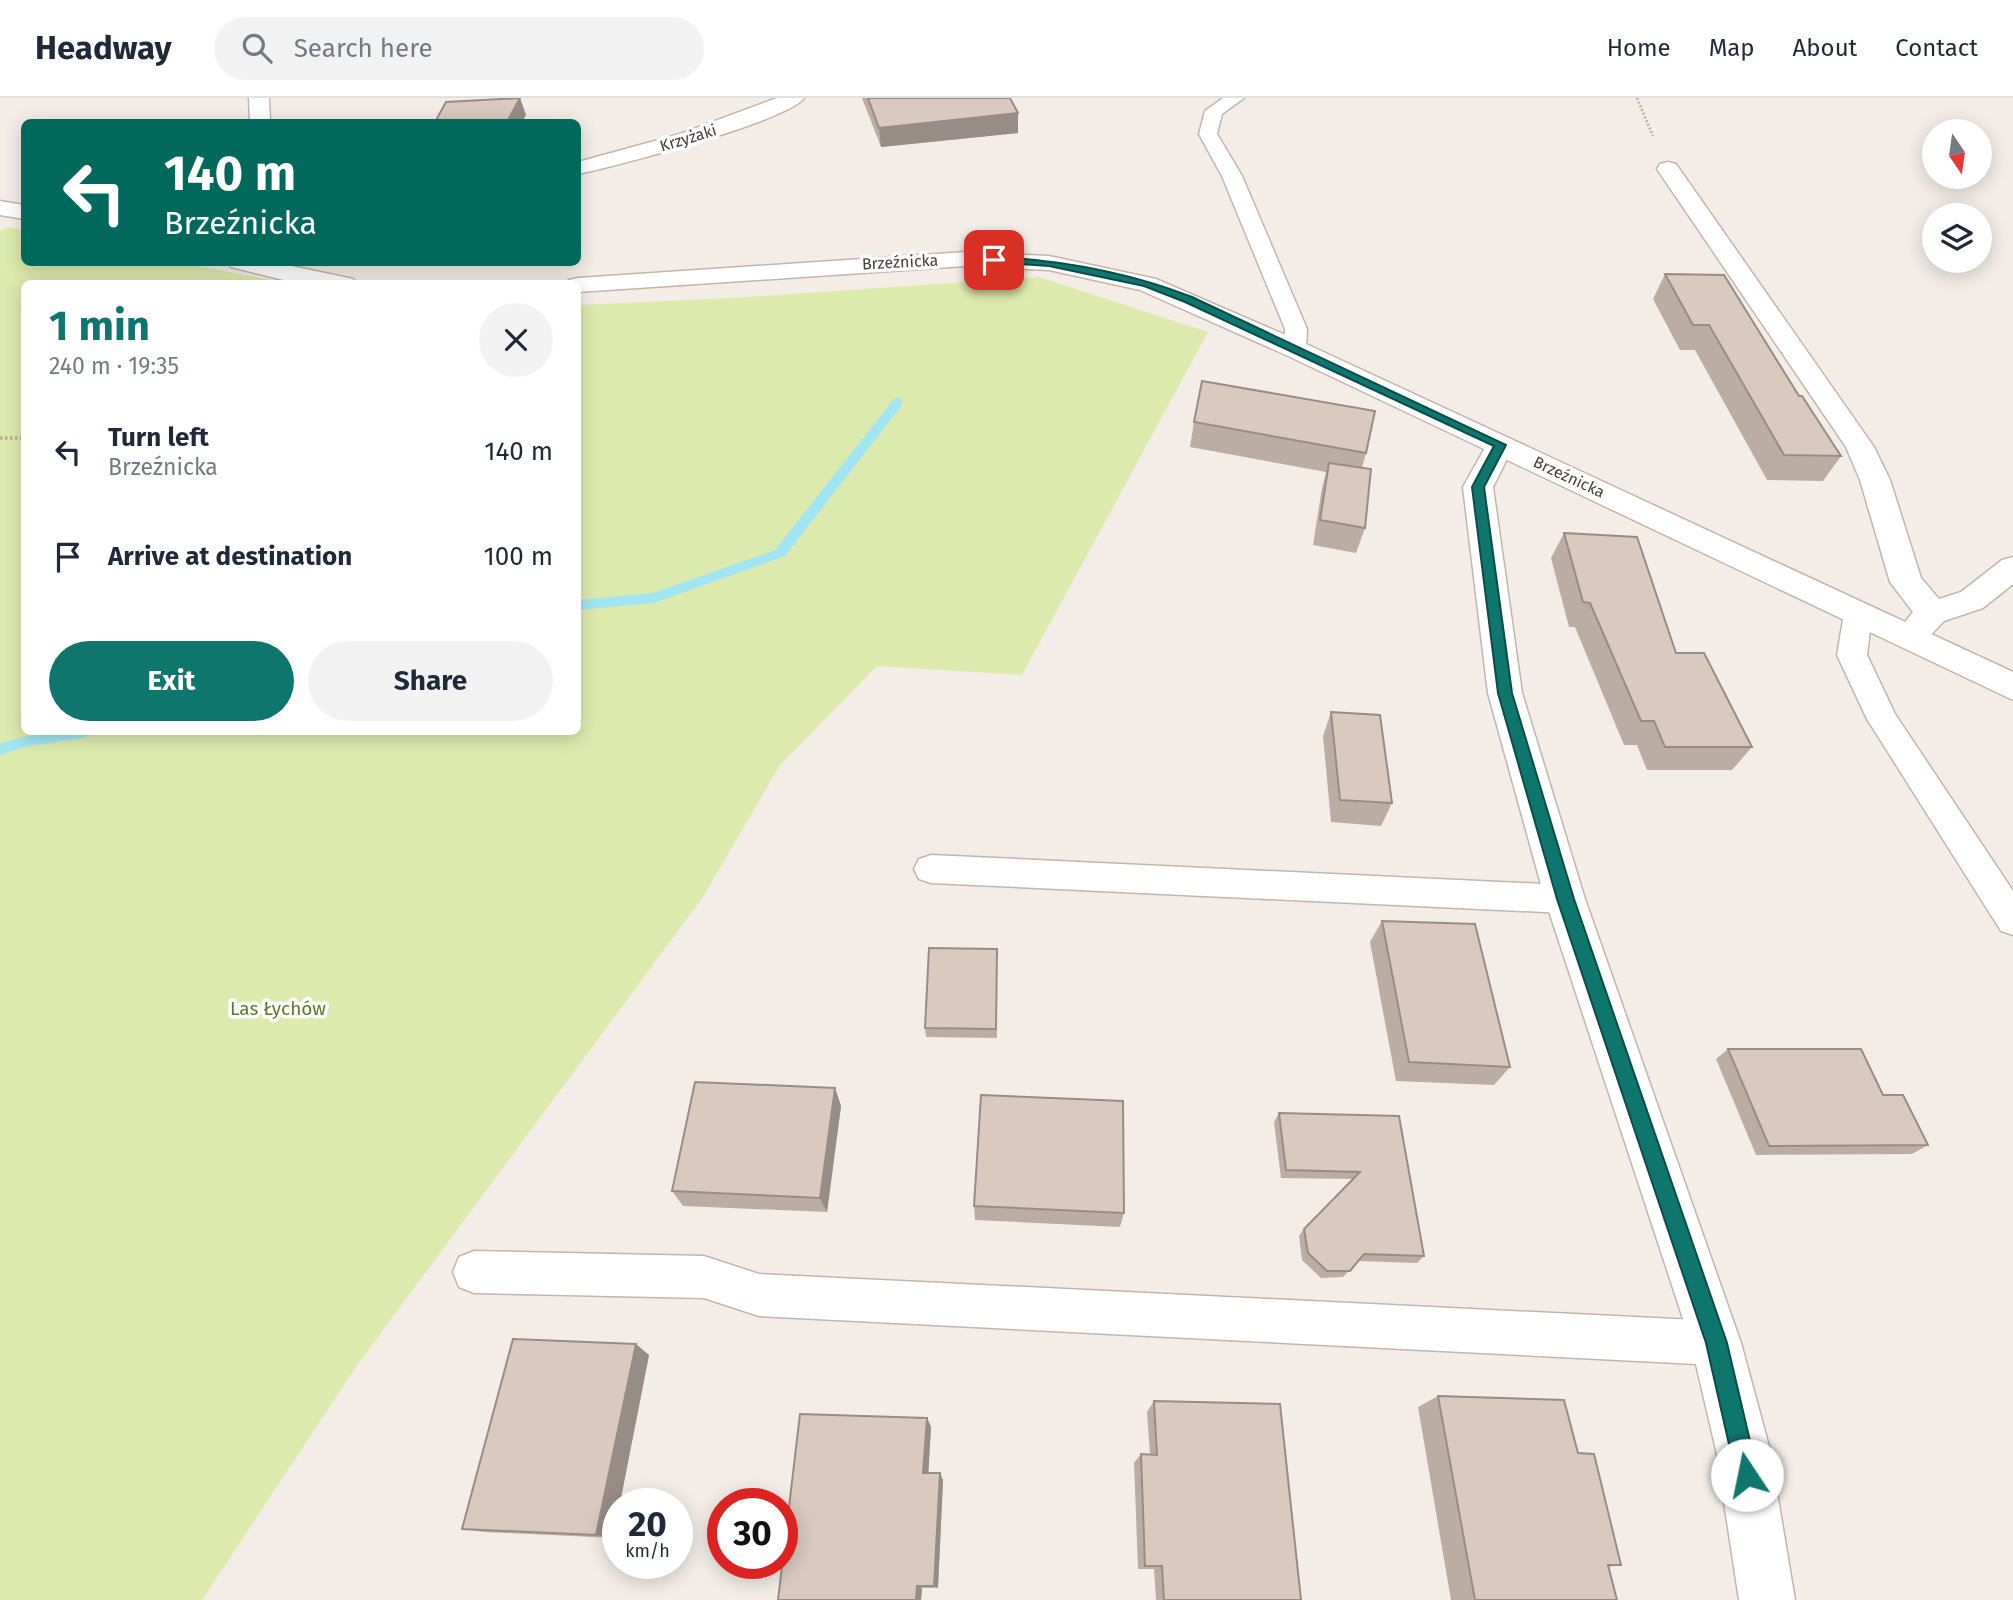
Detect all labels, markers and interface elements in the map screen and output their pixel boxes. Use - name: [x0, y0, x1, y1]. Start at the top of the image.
- search box: [214, 17, 704, 80]
- text: Headway: [35, 28, 172, 68]
- icon: search: [238, 29, 276, 67]
- text: Search here: [294, 33, 433, 64]
- text: Home: [1607, 34, 1671, 62]
- text: Map: [1709, 34, 1755, 62]
- text: About: [1793, 34, 1857, 62]
- text: Contact: [1895, 34, 1978, 62]
- north arrow: [1922, 119, 1992, 189]
- map controls: [1922, 119, 1992, 273]
- street label: Krzyżaki: [657, 120, 719, 156]
- text: 140 m: [164, 144, 296, 203]
- icon: left: [49, 147, 140, 238]
- button: layers: [1922, 203, 1992, 273]
- text: Brzeźnicka: [164, 204, 317, 242]
- pin: [964, 230, 1024, 290]
- icon: arrive: [975, 241, 1013, 279]
- street label: Brzeźnicka: [861, 251, 939, 273]
- text: 1 min: [49, 301, 150, 351]
- button: close: [479, 303, 553, 377]
- text: 240 m · 19:35: [49, 352, 179, 380]
- text: Turn left: [108, 422, 209, 453]
- icon: left: [49, 433, 87, 471]
- text: 140 m: [484, 436, 553, 467]
- street label: Brzeźnicka: [1530, 452, 1608, 502]
- text: Brzeźnicka: [108, 453, 218, 481]
- icon: arrive: [49, 538, 87, 576]
- text: Arrive at destination: [108, 541, 352, 572]
- text: 100 m: [484, 541, 553, 572]
- button: Exit: [49, 641, 294, 721]
- button: Share: [308, 641, 553, 721]
- park label: Las Łychów: [230, 997, 326, 1020]
- position arrow: [1710, 1438, 1784, 1512]
- speed limit sign: 30: [707, 1488, 798, 1579]
- text: 20: [628, 1503, 667, 1545]
- text: km/h: [625, 1540, 670, 1562]

